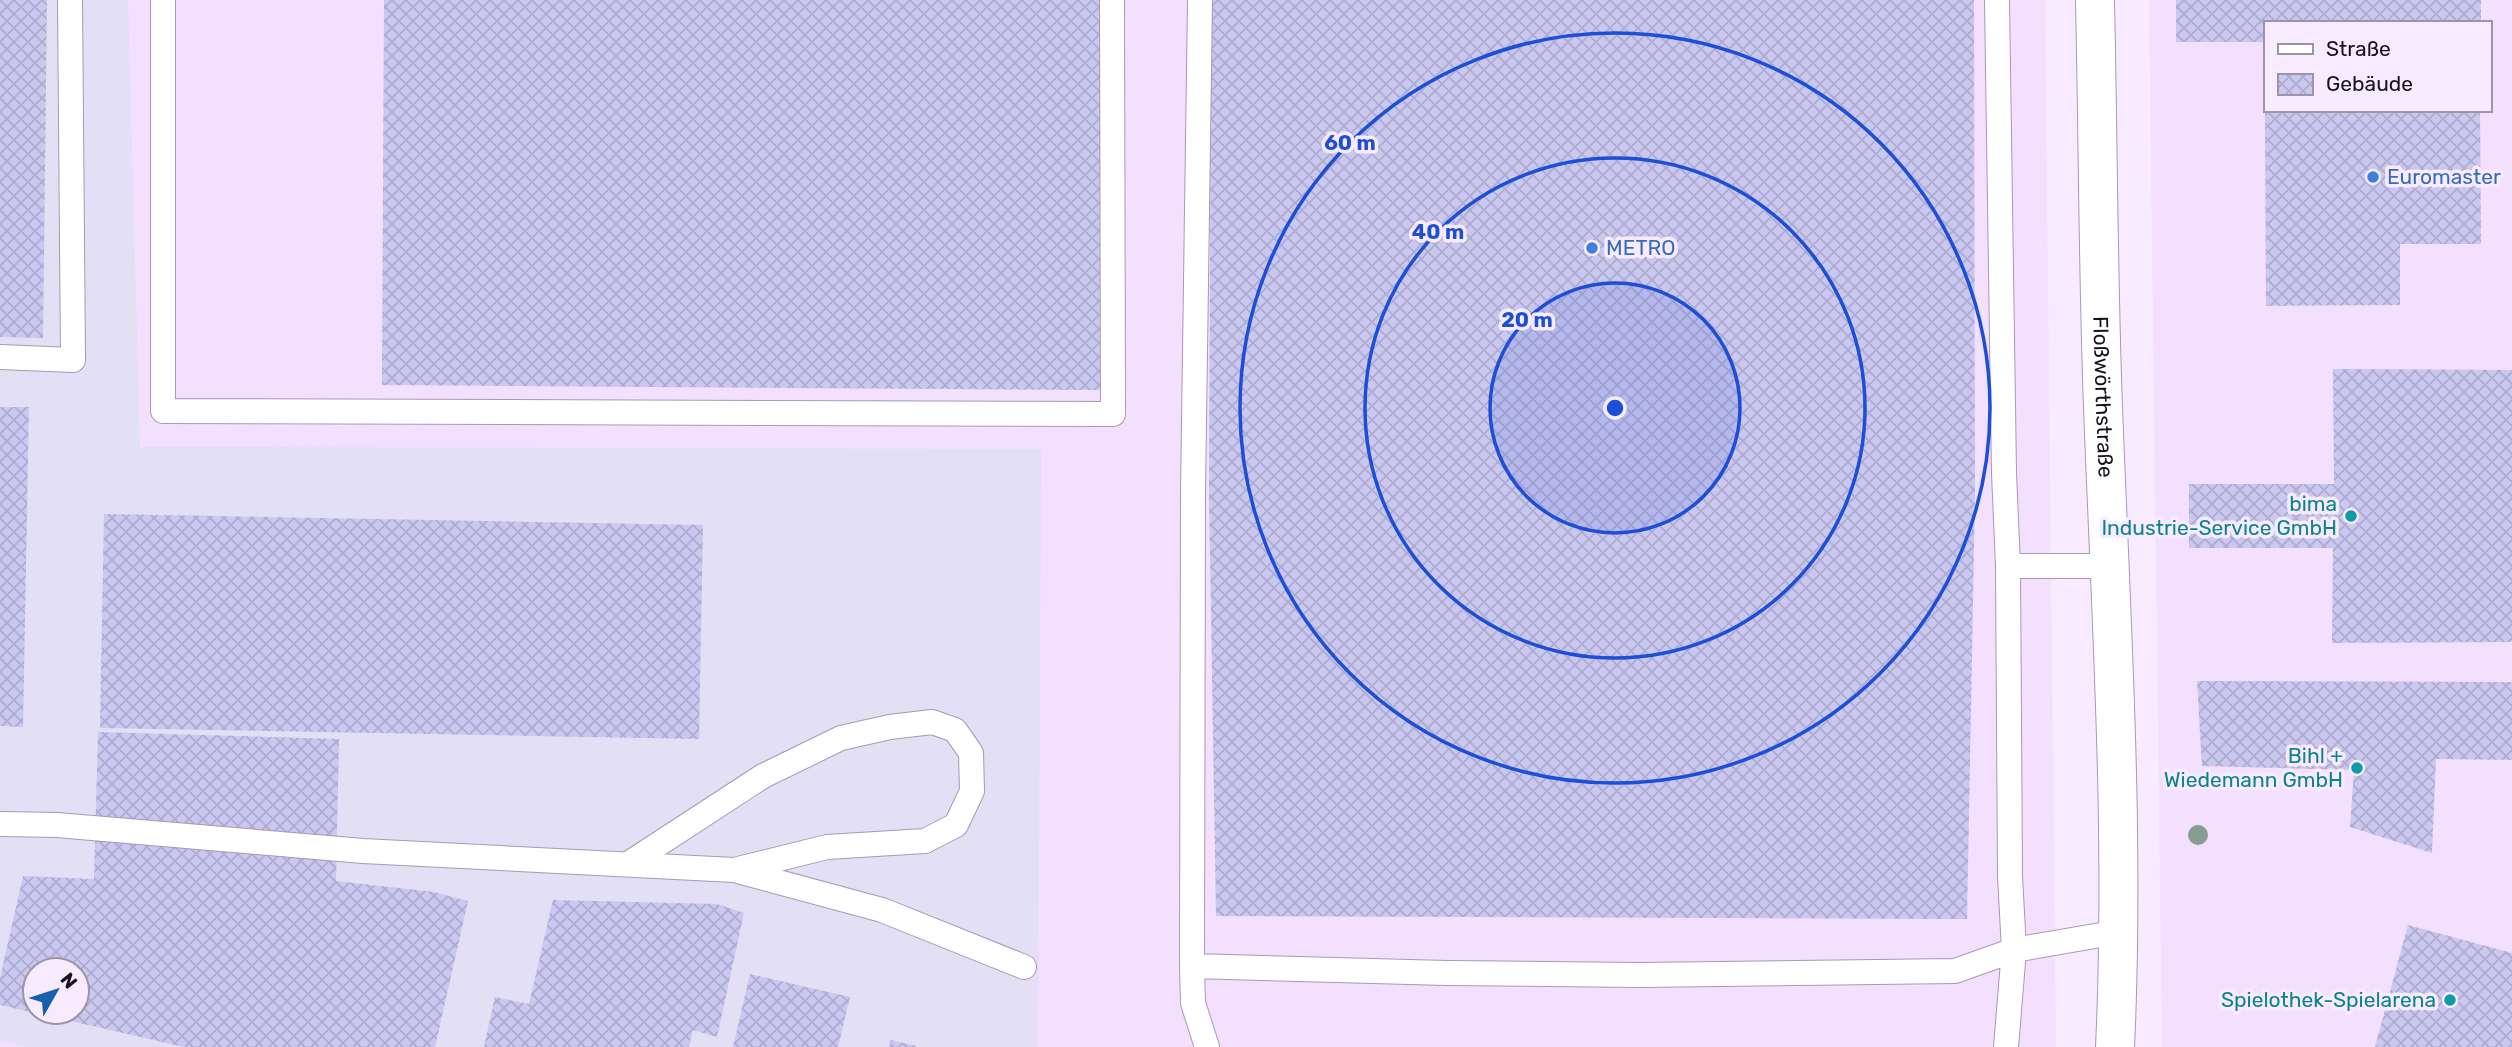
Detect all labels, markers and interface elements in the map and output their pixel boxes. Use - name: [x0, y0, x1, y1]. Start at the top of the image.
- legend: [2264, 21, 2491, 112]
- text: Straße: [2326, 36, 2391, 61]
- text: Gebäude: [2326, 71, 2413, 96]
- text: 60 m: [1324, 130, 1376, 155]
- place label: Euromaster: [2387, 164, 2501, 189]
- marker: Euromaster: [2365, 169, 2381, 185]
- text: 40 m: [1412, 219, 1464, 244]
- place label: METRO: [1606, 235, 1676, 260]
- marker: METRO: [1584, 240, 1600, 256]
- text: 20 m: [1501, 307, 1553, 332]
- street label: Floßwörthstraße: [2088, 316, 2119, 478]
- centre of rings: [1603, 396, 1627, 420]
- place label: bima Industrie-Service GmbH: [2101, 491, 2337, 540]
- marker: bima Industrie-Service GmbH: [2343, 508, 2359, 524]
- place label: Bihl + Wiedemann GmbH: [2164, 743, 2343, 792]
- marker: Bihl + Wiedemann GmbH: [2349, 760, 2365, 776]
- north arrow: [21, 956, 91, 1026]
- text: N: [56, 968, 82, 993]
- place label: Spielothek-Spielarena: [2221, 987, 2436, 1012]
- marker: Spielothek-Spielarena: [2442, 992, 2458, 1008]

